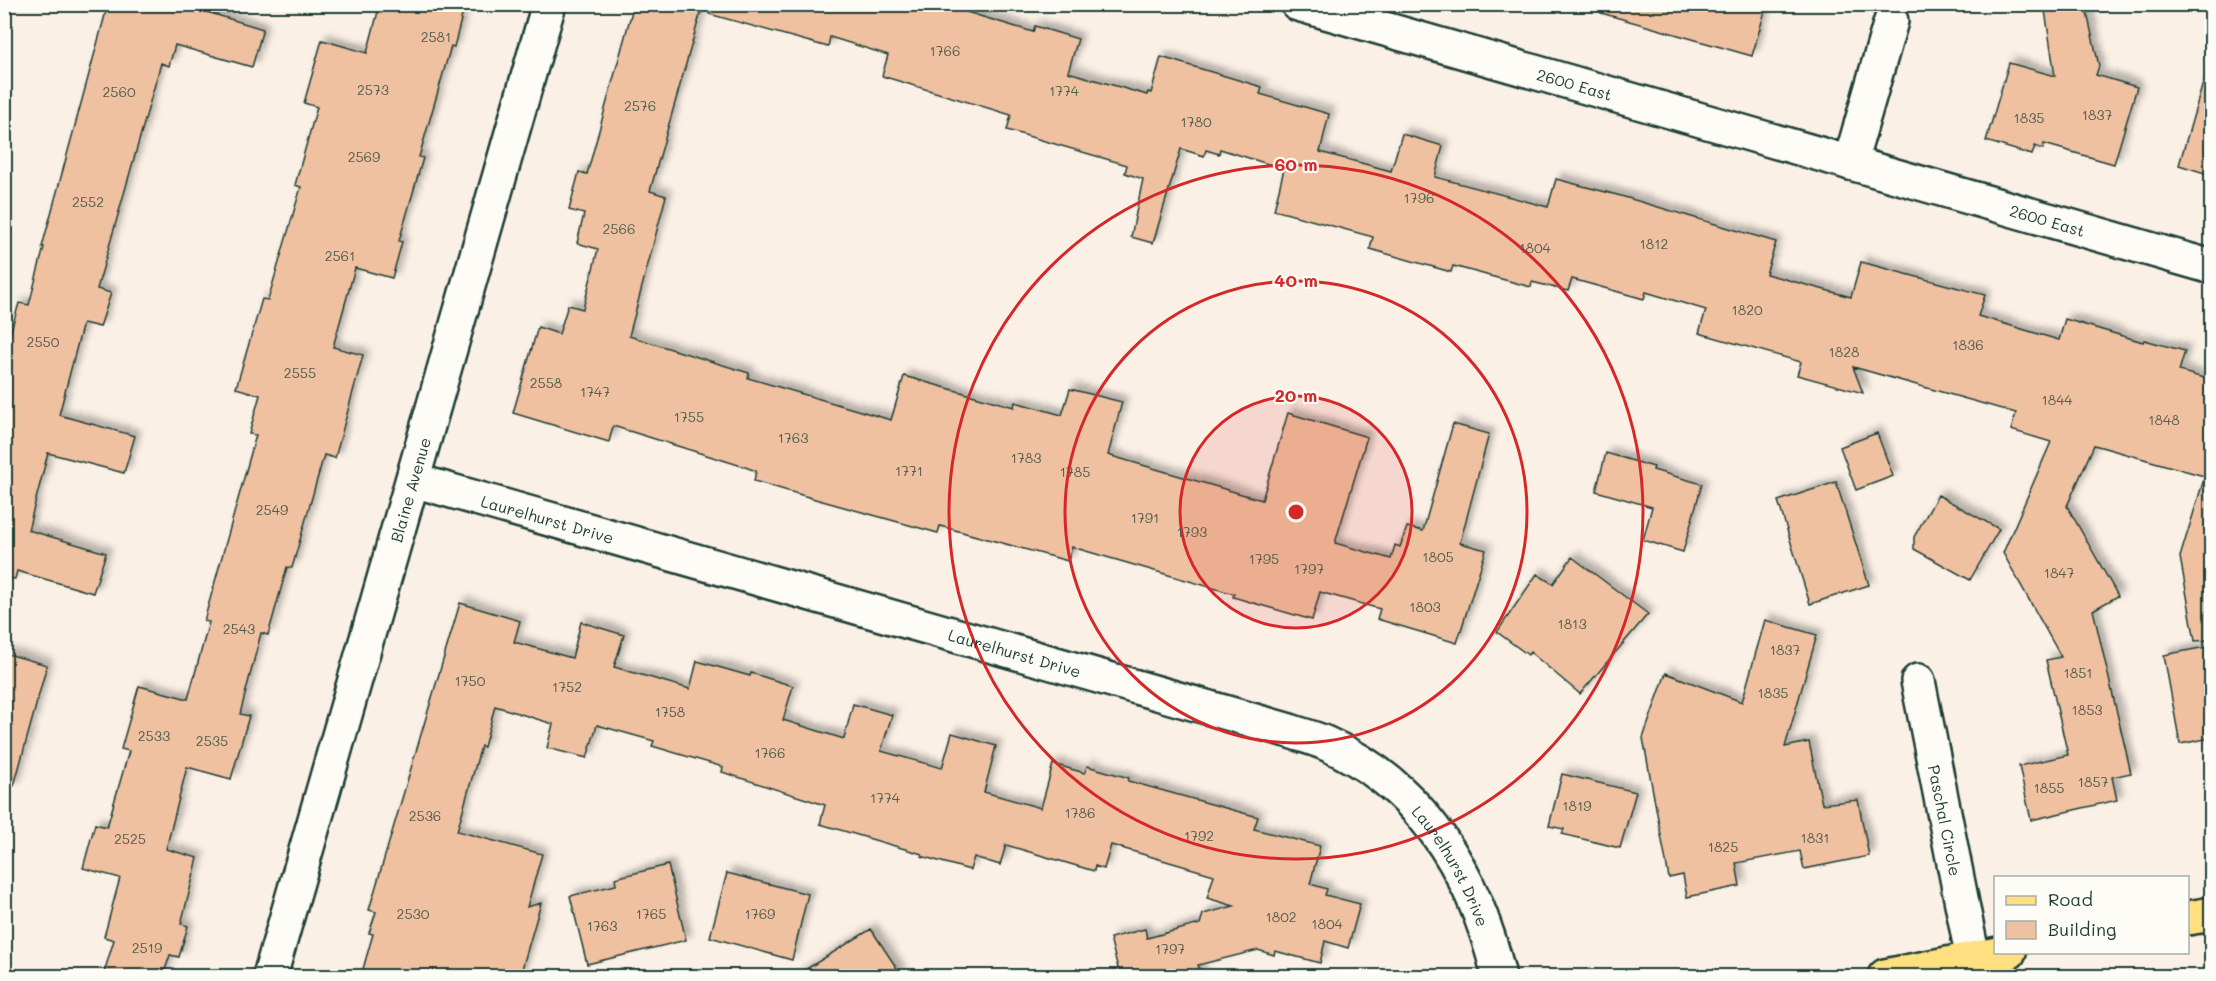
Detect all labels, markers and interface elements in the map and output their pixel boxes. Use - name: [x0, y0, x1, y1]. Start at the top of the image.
- house number: 2581: [421, 27, 451, 46]
- house number: 1766: [930, 41, 960, 60]
- street label: 2600 East: [1535, 63, 1615, 104]
- house number: 2573: [357, 80, 389, 99]
- house number: 1774: [1049, 81, 1080, 100]
- house number: 2560: [102, 82, 136, 101]
- house number: 2576: [624, 96, 656, 115]
- house number: 1837: [2082, 105, 2113, 124]
- house number: 1835: [2013, 108, 2045, 127]
- house number: 1780: [1180, 112, 1212, 131]
- house number: 2569: [348, 147, 380, 166]
- text: 60 m: [1274, 152, 1318, 176]
- house number: 1796: [1404, 188, 1434, 207]
- house number: 2552: [72, 192, 104, 211]
- street label: 2600 East: [2007, 199, 2088, 240]
- house number: 2566: [603, 219, 635, 238]
- house number: 1812: [1640, 234, 1668, 253]
- house number: 1804: [1519, 238, 1552, 257]
- house number: 2561: [325, 246, 355, 265]
- text: 40 m: [1274, 268, 1318, 292]
- house number: 1820: [1731, 300, 1763, 319]
- house number: 2550: [27, 332, 60, 351]
- house number: 1836: [1952, 335, 1984, 354]
- house number: 1828: [1829, 342, 1860, 361]
- house number: 2555: [284, 363, 316, 382]
- house number: 2558: [530, 373, 562, 392]
- house number: 1747: [580, 382, 610, 401]
- text: 20 m: [1275, 383, 1317, 407]
- house number: 1844: [2041, 390, 2073, 409]
- house number: 1755: [674, 407, 704, 426]
- house number: 1848: [2148, 410, 2180, 429]
- house number: 1763: [778, 428, 808, 447]
- street label: Blaine Avenue: [385, 435, 435, 545]
- house number: 1783: [1011, 448, 1041, 467]
- house number: 1771: [895, 461, 923, 480]
- house number: 1785: [1060, 462, 1090, 481]
- street label: Laurelhurst Drive: [479, 490, 616, 548]
- house number: 2549: [256, 500, 288, 519]
- centre of rings: [1286, 502, 1306, 522]
- house number: 1791: [1131, 508, 1159, 527]
- house number: 1793: [1177, 522, 1207, 541]
- house number: 1805: [1422, 547, 1454, 566]
- house number: 1795: [1249, 549, 1279, 568]
- house number: 1797: [1294, 559, 1324, 578]
- house number: 1847: [2044, 563, 2075, 582]
- house number: 1803: [1409, 597, 1441, 616]
- house number: 1813: [1557, 614, 1587, 633]
- house number: 2543: [223, 619, 255, 638]
- street label: Laurelhurst Drive: [946, 623, 1084, 681]
- house number: 1837: [1770, 640, 1801, 659]
- house number: 1851: [2063, 663, 2093, 682]
- house number: 1750: [455, 671, 486, 690]
- house number: 1752: [552, 677, 582, 696]
- house number: 1835: [1757, 683, 1789, 702]
- house number: 1853: [2071, 700, 2103, 719]
- house number: 1758: [655, 702, 685, 721]
- house number: 2533: [138, 726, 170, 745]
- house number: 2535: [196, 731, 228, 750]
- house number: 1766: [755, 743, 785, 762]
- street label: Paschal Circle: [1924, 763, 1967, 878]
- house number: 1857: [2078, 772, 2109, 791]
- house number: 1855: [2033, 778, 2065, 797]
- house number: 1774: [870, 788, 901, 807]
- house number: 1819: [1562, 796, 1592, 815]
- street label: Laurelhurst Drive: [1408, 801, 1494, 929]
- house number: 1786: [1065, 803, 1095, 822]
- house number: 2536: [409, 806, 441, 825]
- house number: 1792: [1184, 826, 1214, 845]
- house number: 1831: [1800, 828, 1830, 847]
- house number: 2525: [114, 829, 146, 848]
- house number: 1825: [1708, 837, 1738, 856]
- legend: [1994, 876, 2189, 954]
- text: Road: [2048, 887, 2093, 911]
- house number: 2530: [397, 904, 430, 923]
- house number: 1765: [636, 904, 666, 923]
- house number: 1769: [745, 904, 775, 923]
- house number: 1802: [1265, 907, 1297, 926]
- house number: 1804: [1311, 914, 1344, 933]
- house number: 1763: [587, 916, 617, 935]
- text: Building: [2048, 917, 2116, 941]
- house number: 2519: [132, 938, 162, 957]
- house number: 1797: [1155, 939, 1185, 958]

